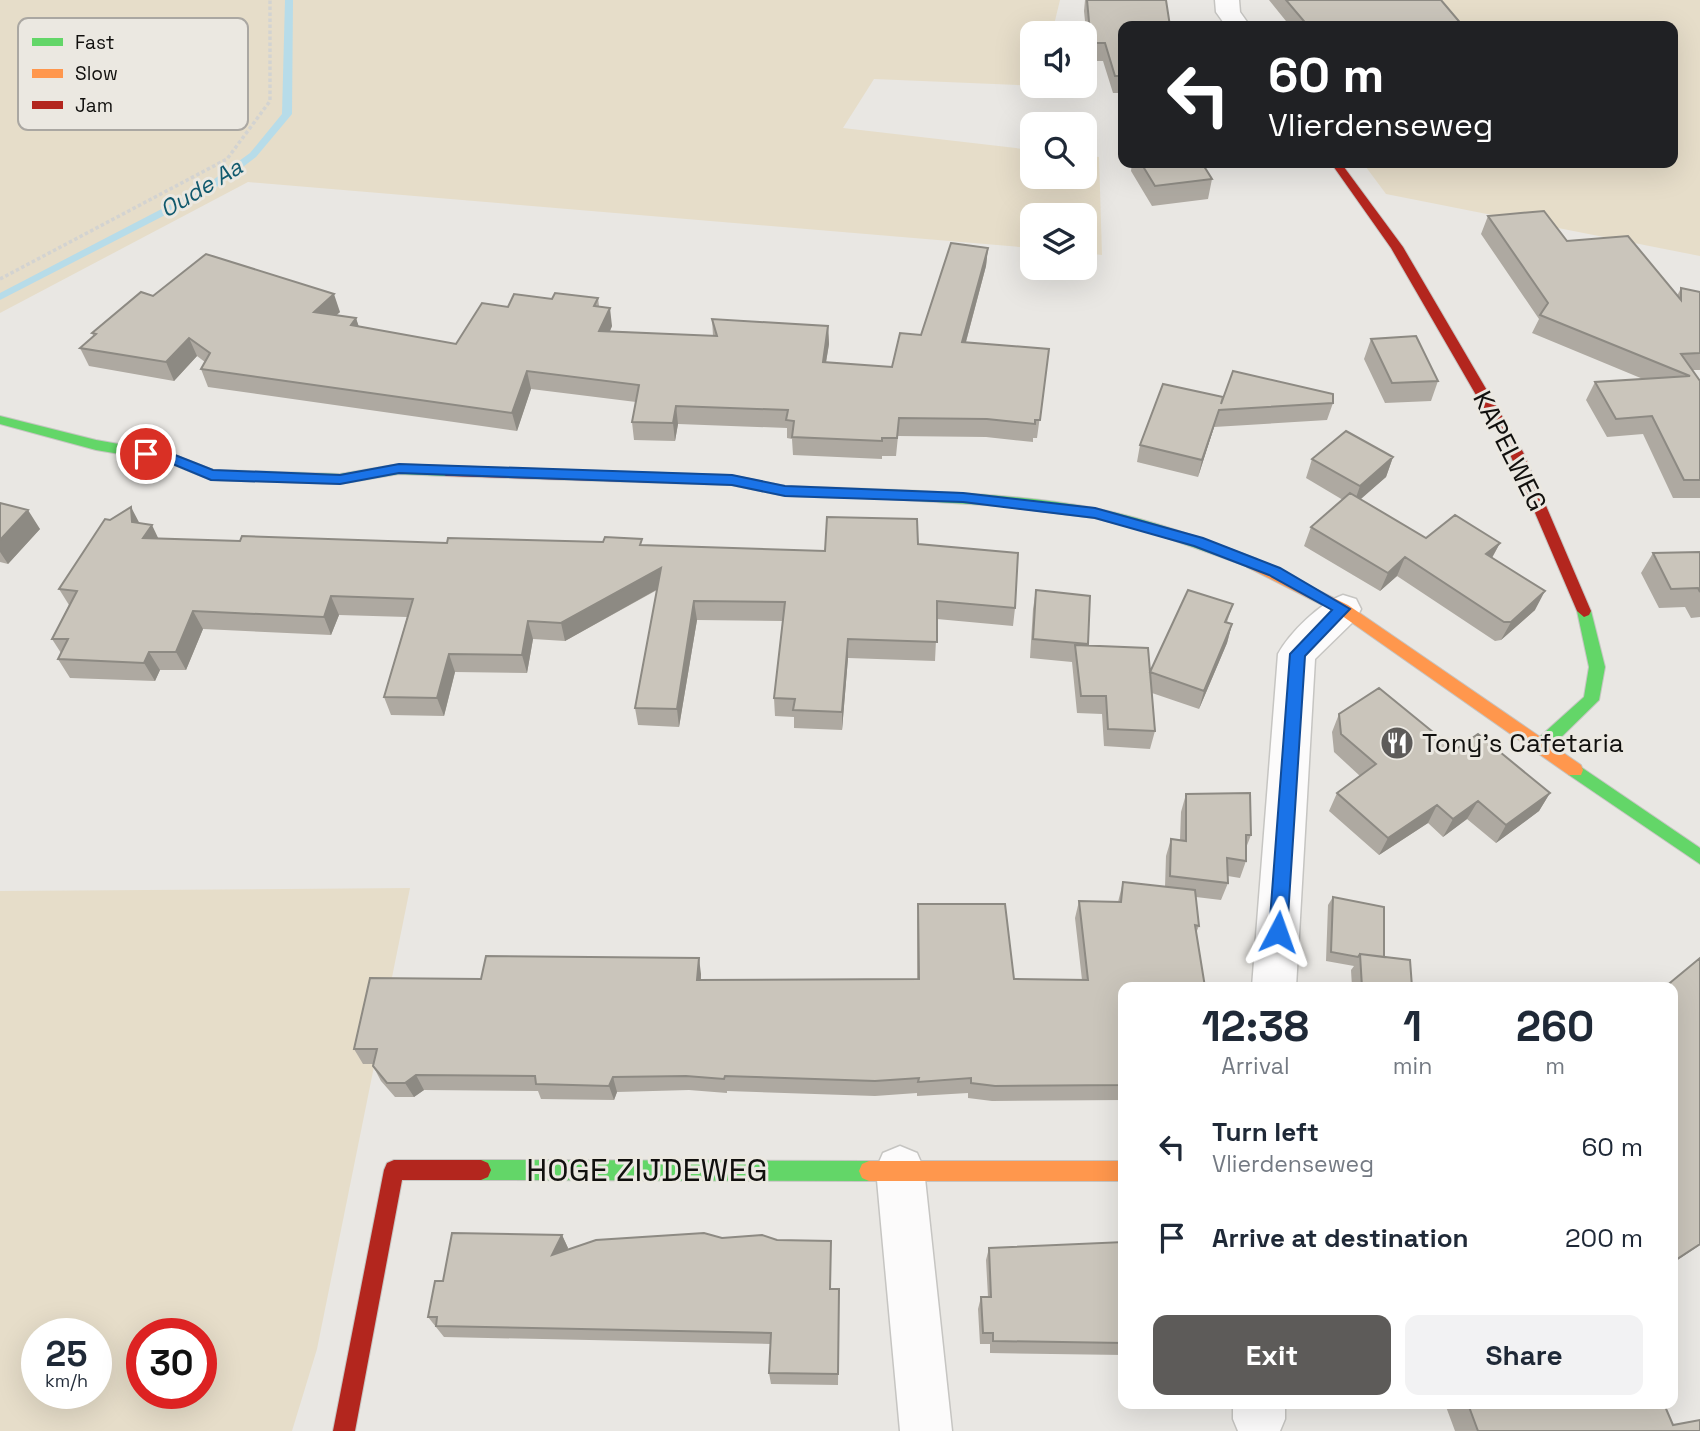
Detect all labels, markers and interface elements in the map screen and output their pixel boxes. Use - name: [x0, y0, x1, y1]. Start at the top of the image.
- legend: [18, 18, 248, 130]
- map controls: [1020, 21, 1097, 280]
- button: sound: [1020, 21, 1097, 98]
- text: Fast: [75, 30, 115, 55]
- text: 60 m: [1268, 44, 1384, 106]
- icon: left: [1153, 49, 1244, 140]
- text: Slow: [75, 61, 118, 86]
- text: Jam: [75, 93, 113, 118]
- text: Vlierdenseweg: [1268, 105, 1493, 145]
- button: search: [1020, 112, 1097, 189]
- water label: Oude Aa: [154, 151, 248, 224]
- button: layers: [1020, 203, 1097, 280]
- street label: KAPELWEG: [1465, 385, 1555, 517]
- pin: [116, 424, 176, 484]
- icon: arrive: [127, 435, 165, 473]
- restaurant icon: Tony's Cafetaria: [1378, 724, 1416, 762]
- place label: Tony's Cafetaria: [1422, 726, 1624, 760]
- position arrow: [1241, 895, 1315, 969]
- text: 12:38: [1202, 1000, 1309, 1053]
- text: 1: [1403, 1000, 1422, 1053]
- text: 260: [1516, 1000, 1594, 1053]
- text: Arrival: [1221, 1051, 1290, 1081]
- text: min: [1393, 1051, 1432, 1081]
- text: m: [1545, 1051, 1565, 1081]
- text: Turn left: [1212, 1115, 1319, 1149]
- icon: left: [1153, 1128, 1191, 1166]
- text: 60 m: [1581, 1130, 1643, 1164]
- text: Vlierdenseweg: [1212, 1149, 1374, 1179]
- street label: HOGE ZIJDEWEG: [526, 1150, 768, 1190]
- icon: arrive: [1153, 1219, 1191, 1257]
- text: Arrive at destination: [1212, 1221, 1469, 1255]
- text: 200 m: [1565, 1221, 1643, 1255]
- button: Exit: [1153, 1315, 1391, 1395]
- button: Share: [1405, 1315, 1643, 1395]
- speed limit sign: 30: [126, 1318, 217, 1409]
- text: 25: [46, 1332, 87, 1376]
- text: km/h: [45, 1369, 88, 1392]

